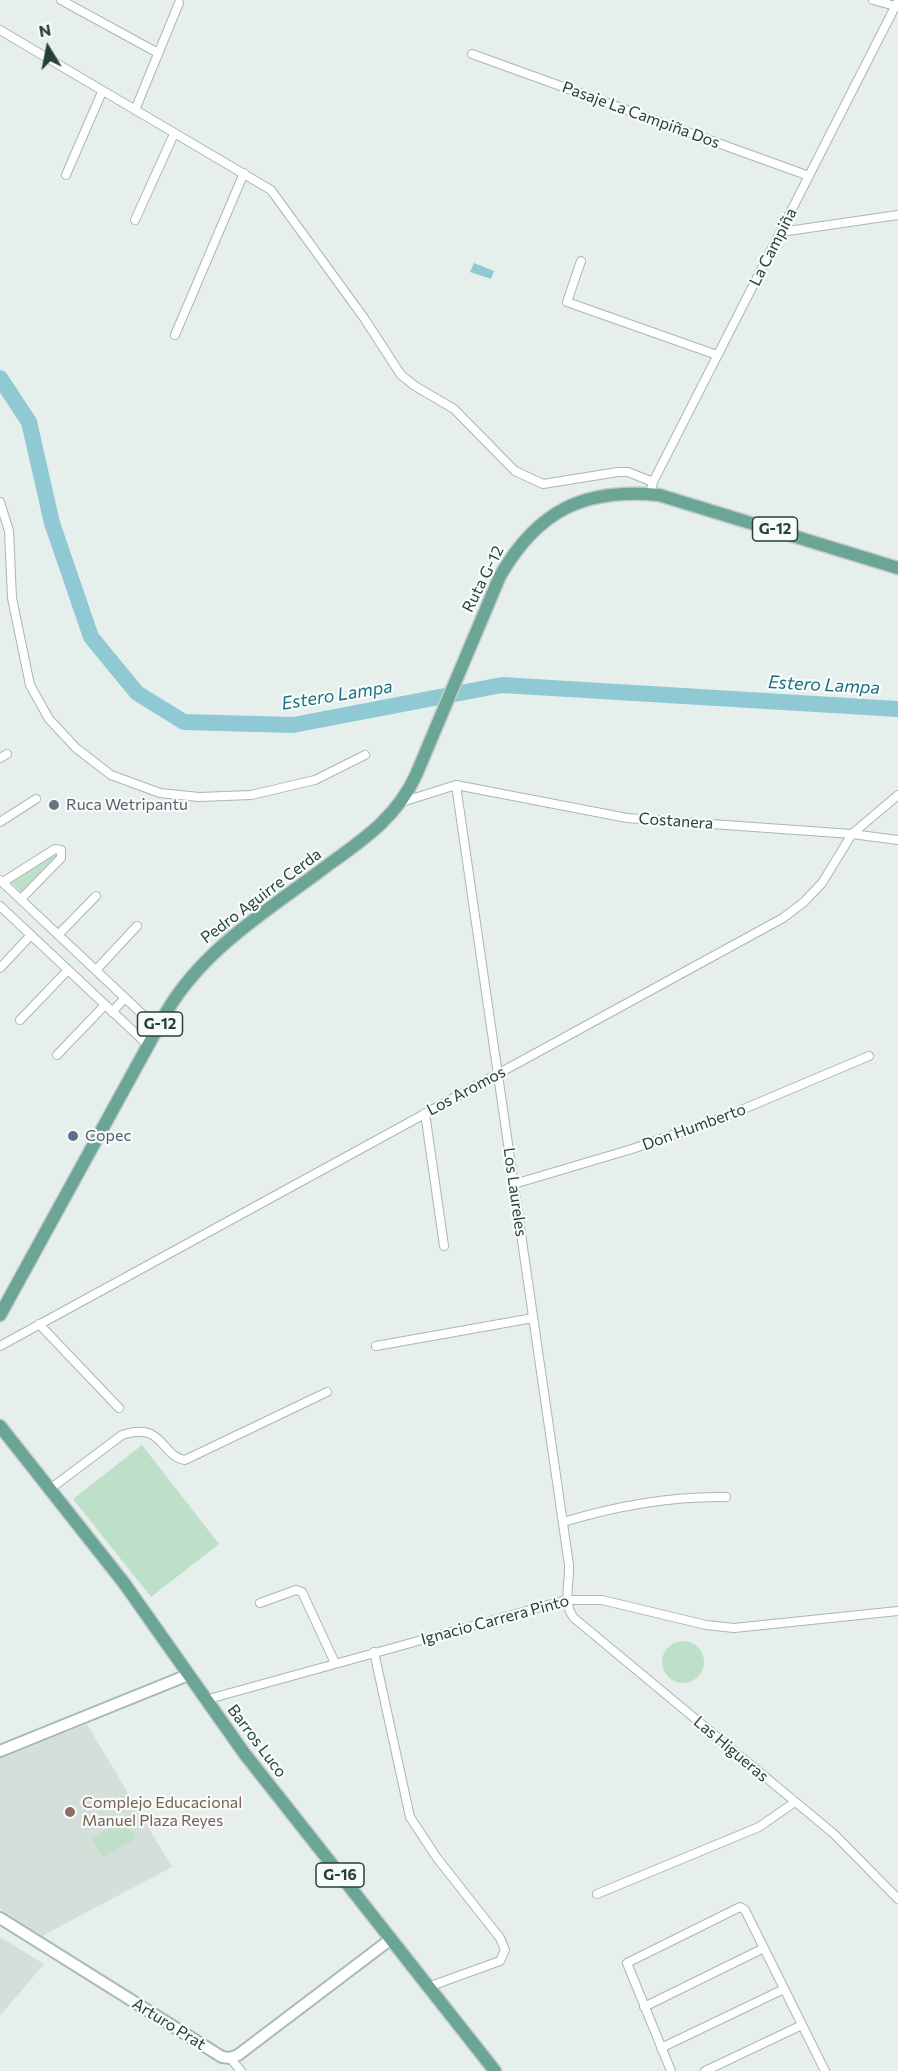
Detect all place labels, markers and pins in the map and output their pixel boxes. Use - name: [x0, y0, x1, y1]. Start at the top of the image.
- place label: Ruca Wetripantu: [66, 795, 188, 815]
- marker: Ruca Wetripantu: [47, 798, 61, 812]
- place label: Copec: [85, 1126, 131, 1146]
- marker: Copec: [66, 1129, 80, 1143]
- place label: Complejo Educacional Manuel Plaza Reyes: [82, 1793, 242, 1831]
- marker: Complejo Educacional Manuel Plaza Reyes: [63, 1805, 77, 1819]

